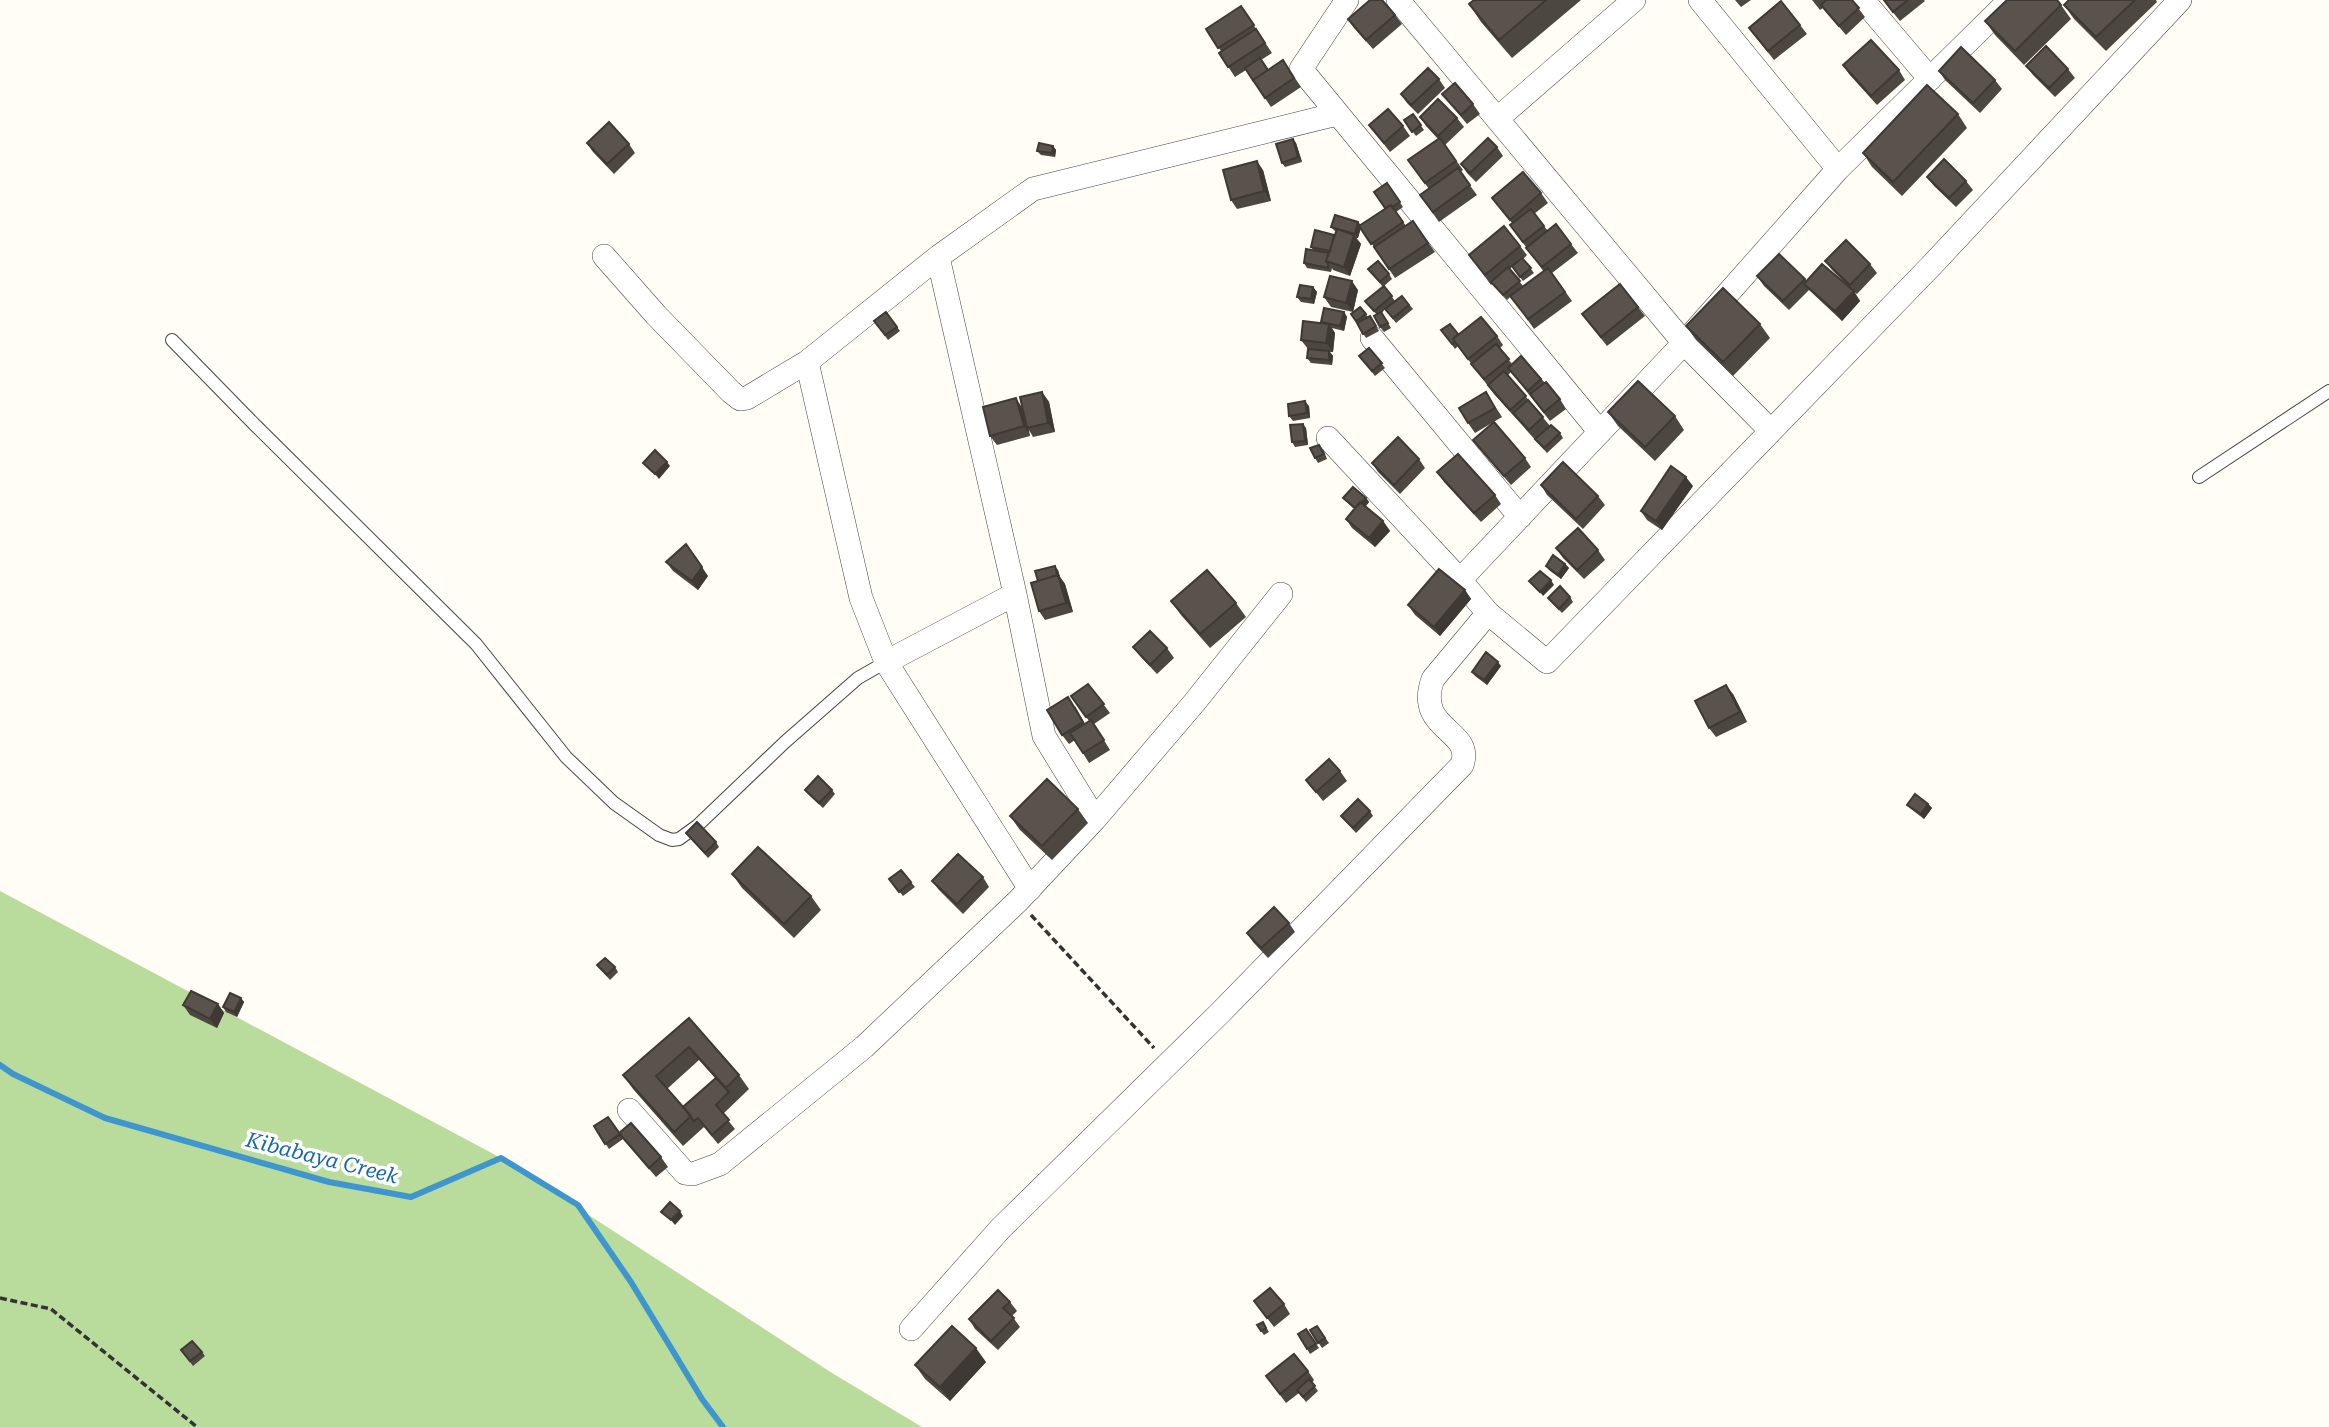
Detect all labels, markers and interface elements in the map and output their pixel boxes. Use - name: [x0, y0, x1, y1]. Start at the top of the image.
- water label: Kibabaya Creek: [242, 1127, 401, 1189]

